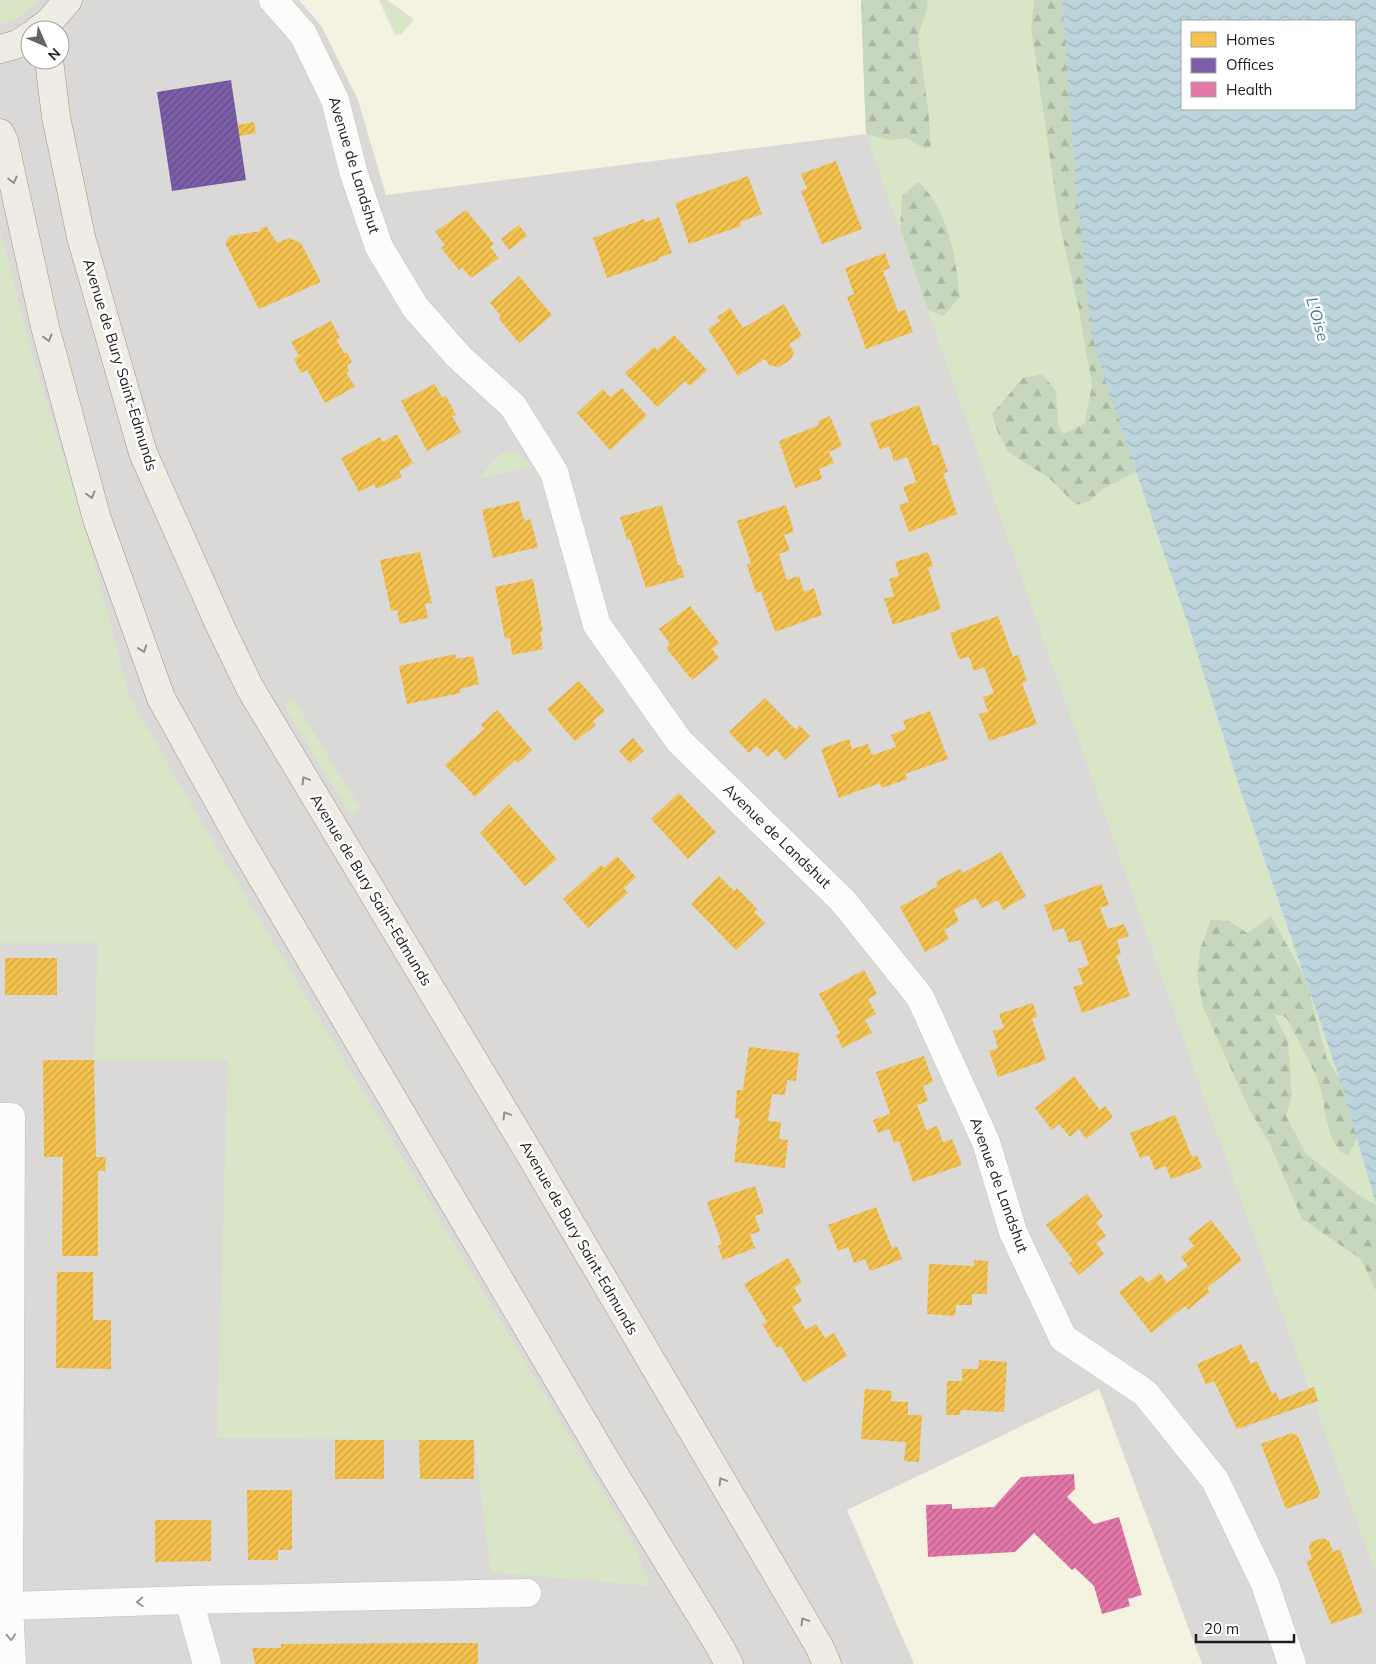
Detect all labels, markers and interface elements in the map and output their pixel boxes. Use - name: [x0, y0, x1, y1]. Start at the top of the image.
- north arrow: [20, 20, 70, 70]
- legend: [1181, 20, 1356, 110]
- text: Homes: [1226, 30, 1275, 49]
- text: N: [44, 44, 64, 64]
- text: Offices: [1226, 55, 1274, 74]
- text: Health: [1226, 80, 1272, 99]
- street label: Avenue de Landshut: [325, 94, 384, 236]
- one-way arrow: [7, 175, 17, 184]
- street label: Avenue de Bury Saint-Edmunds: [79, 256, 162, 473]
- water label: L'Oise: [1302, 295, 1334, 344]
- one-way arrow: [43, 334, 53, 342]
- one-way arrow: [85, 491, 95, 499]
- one-way arrow: [137, 644, 147, 652]
- one-way arrow: [302, 777, 312, 786]
- street label: Avenue de Landshut: [720, 779, 835, 892]
- street label: Avenue de Bury Saint-Edmunds: [306, 790, 436, 989]
- one-way arrow: [503, 1111, 513, 1120]
- street label: Avenue de Landshut: [966, 1115, 1033, 1255]
- street label: Avenue de Bury Saint-Edmunds: [516, 1137, 643, 1338]
- one-way arrow: [718, 1478, 728, 1487]
- one-way arrow: [136, 1596, 144, 1607]
- scale bar: [1196, 1612, 1294, 1644]
- one-way arrow: [801, 1618, 811, 1627]
- text: 20 m: [1204, 1619, 1239, 1638]
- one-way arrow: [5, 1633, 16, 1641]

